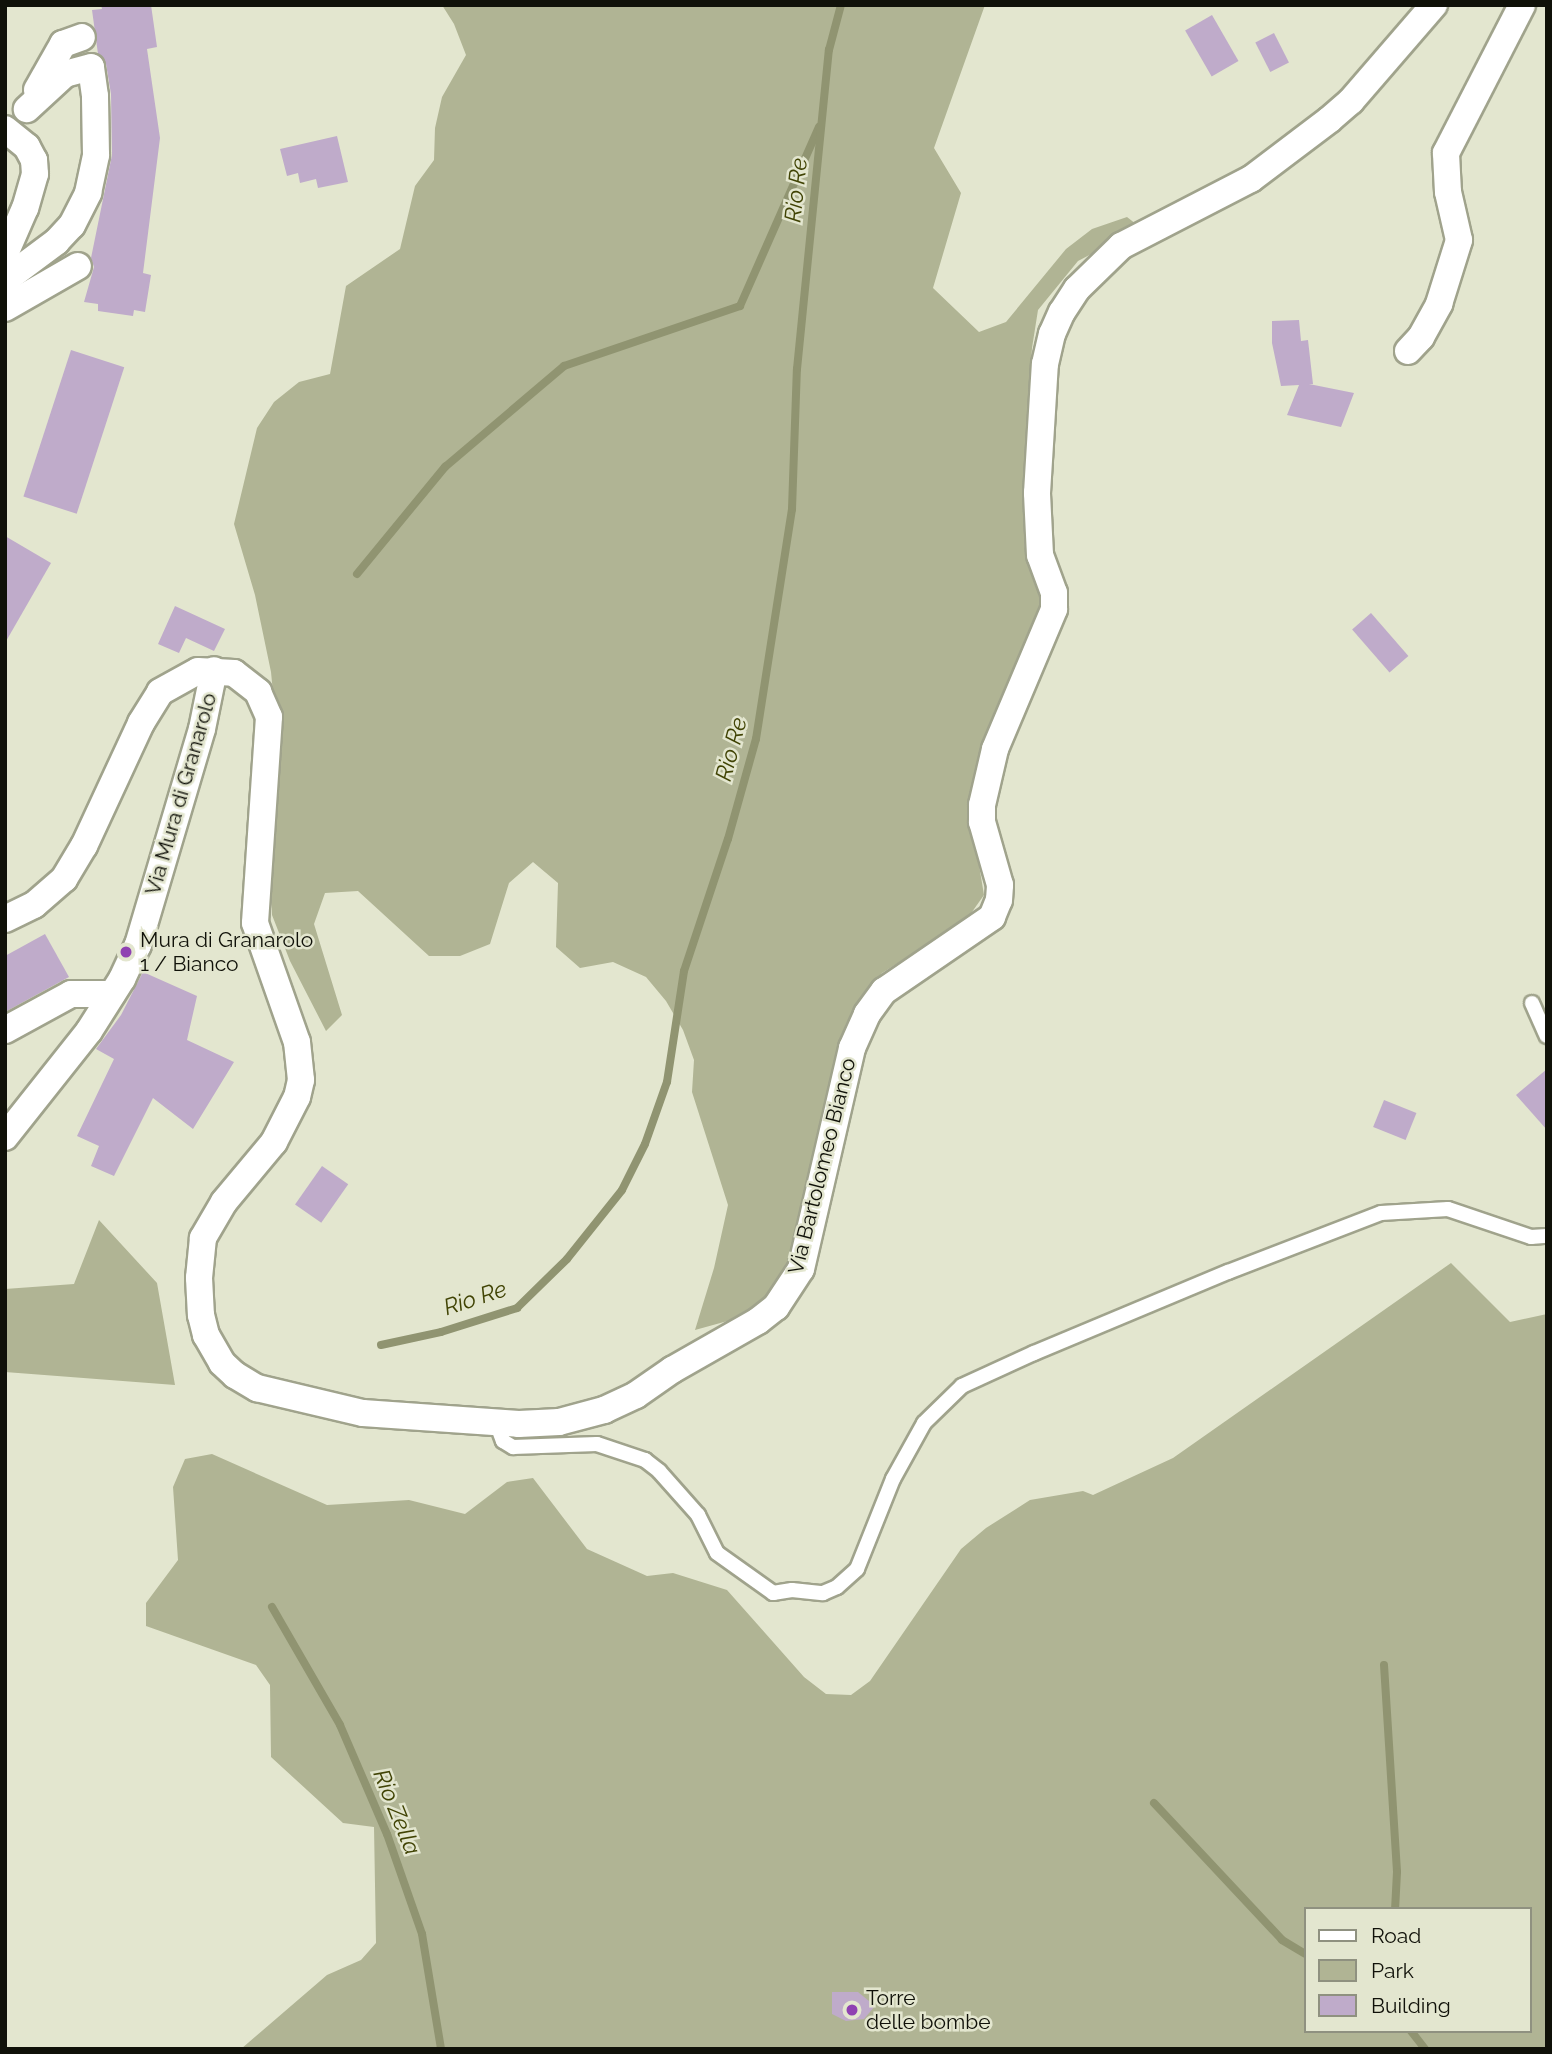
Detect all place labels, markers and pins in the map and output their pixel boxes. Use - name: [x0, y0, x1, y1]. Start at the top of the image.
- place label: Mura di Granarolo 1 / Bianco: [140, 927, 313, 977]
- marker: Mura di Granarolo 1 / Bianco: [118, 944, 134, 960]
- place label: Torre delle bombe: [866, 1985, 991, 2035]
- marker: Torre delle bombe: [844, 2002, 860, 2018]

